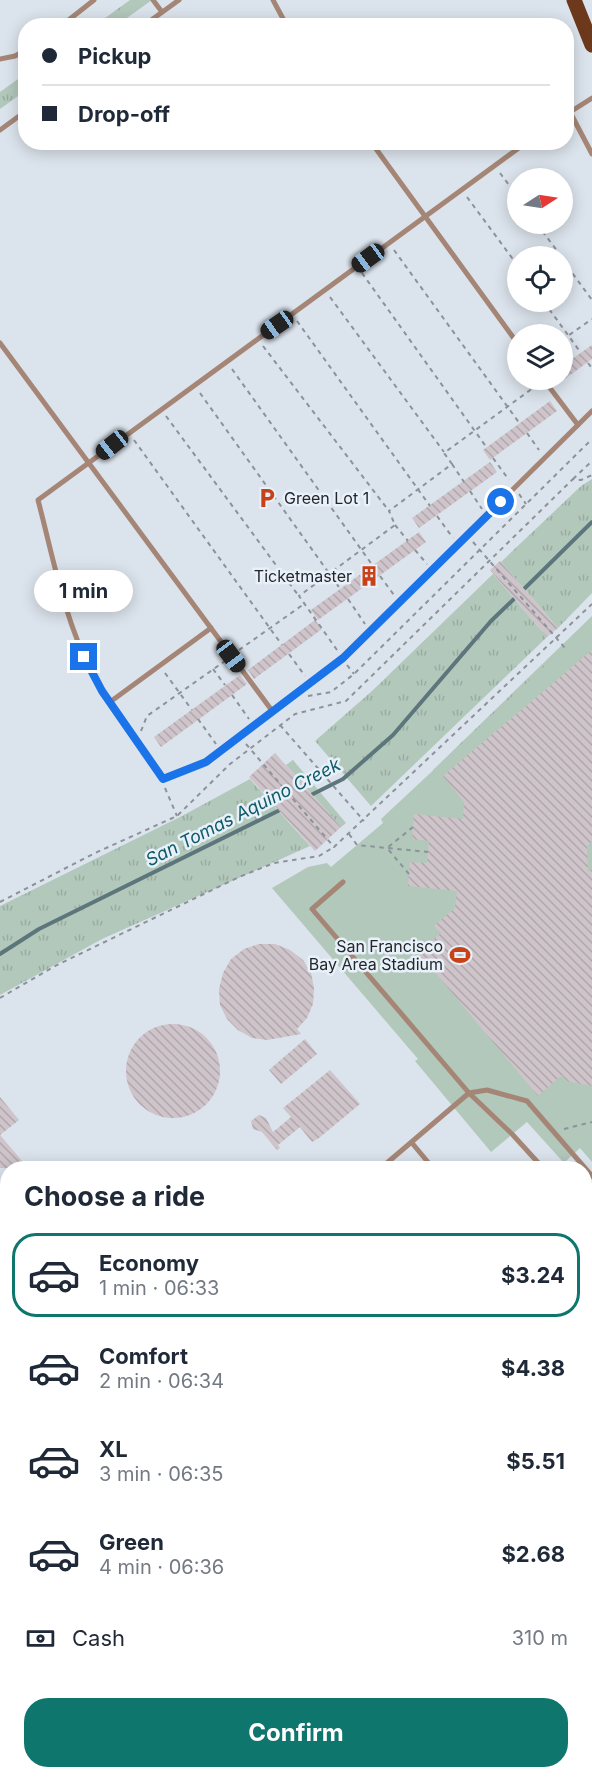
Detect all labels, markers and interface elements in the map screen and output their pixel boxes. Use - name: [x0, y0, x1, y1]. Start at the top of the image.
- text: Pickup: [78, 43, 152, 69]
- text: Drop-off: [78, 101, 170, 127]
- north arrow: [507, 168, 573, 234]
- map controls: [507, 168, 573, 390]
- car: [348, 240, 388, 276]
- button: locate: [507, 246, 573, 312]
- car: [257, 307, 297, 343]
- button: layers: [507, 324, 573, 390]
- car: [92, 427, 132, 463]
- parking icon: Green Lot 1: [255, 486, 279, 510]
- place label: Green Lot 1: [284, 488, 369, 508]
- route start: [487, 488, 514, 515]
- building icon: Ticketmaster: [357, 564, 381, 588]
- place label: Ticketmaster: [254, 566, 352, 586]
- callout: 1 min: [34, 570, 134, 612]
- text: 1 min: [59, 579, 108, 603]
- car: [213, 636, 249, 676]
- route end: [70, 643, 97, 670]
- water label: San Tomas Aquino Creek: [142, 753, 345, 870]
- place label: San Francisco Bay Area Stadium: [309, 936, 443, 974]
- sports icon: San Francisco Bay Area Stadium: [448, 943, 472, 967]
- text: Choose a ride: [24, 1180, 205, 1213]
- icon: car: [27, 1248, 81, 1302]
- text: Economy: [99, 1250, 199, 1276]
- text: $3.24: [501, 1262, 565, 1288]
- text: 1 min · 06:33: [99, 1276, 219, 1300]
- icon: car: [27, 1341, 81, 1395]
- text: Comfort: [99, 1343, 188, 1369]
- text: $4.38: [501, 1355, 565, 1381]
- text: 2 min · 06:34: [99, 1369, 224, 1393]
- icon: car: [27, 1434, 81, 1488]
- text: XL: [99, 1436, 128, 1462]
- text: $5.51: [506, 1448, 565, 1474]
- text: 3 min · 06:35: [99, 1462, 223, 1486]
- icon: car: [27, 1527, 81, 1581]
- text: Green: [99, 1529, 164, 1555]
- text: $2.68: [501, 1541, 565, 1567]
- text: 4 min · 06:36: [99, 1555, 224, 1579]
- icon: cash: [24, 1622, 57, 1655]
- text: Cash: [72, 1625, 125, 1651]
- text: 310 m: [512, 1626, 568, 1650]
- button: Confirm: [24, 1698, 568, 1767]

